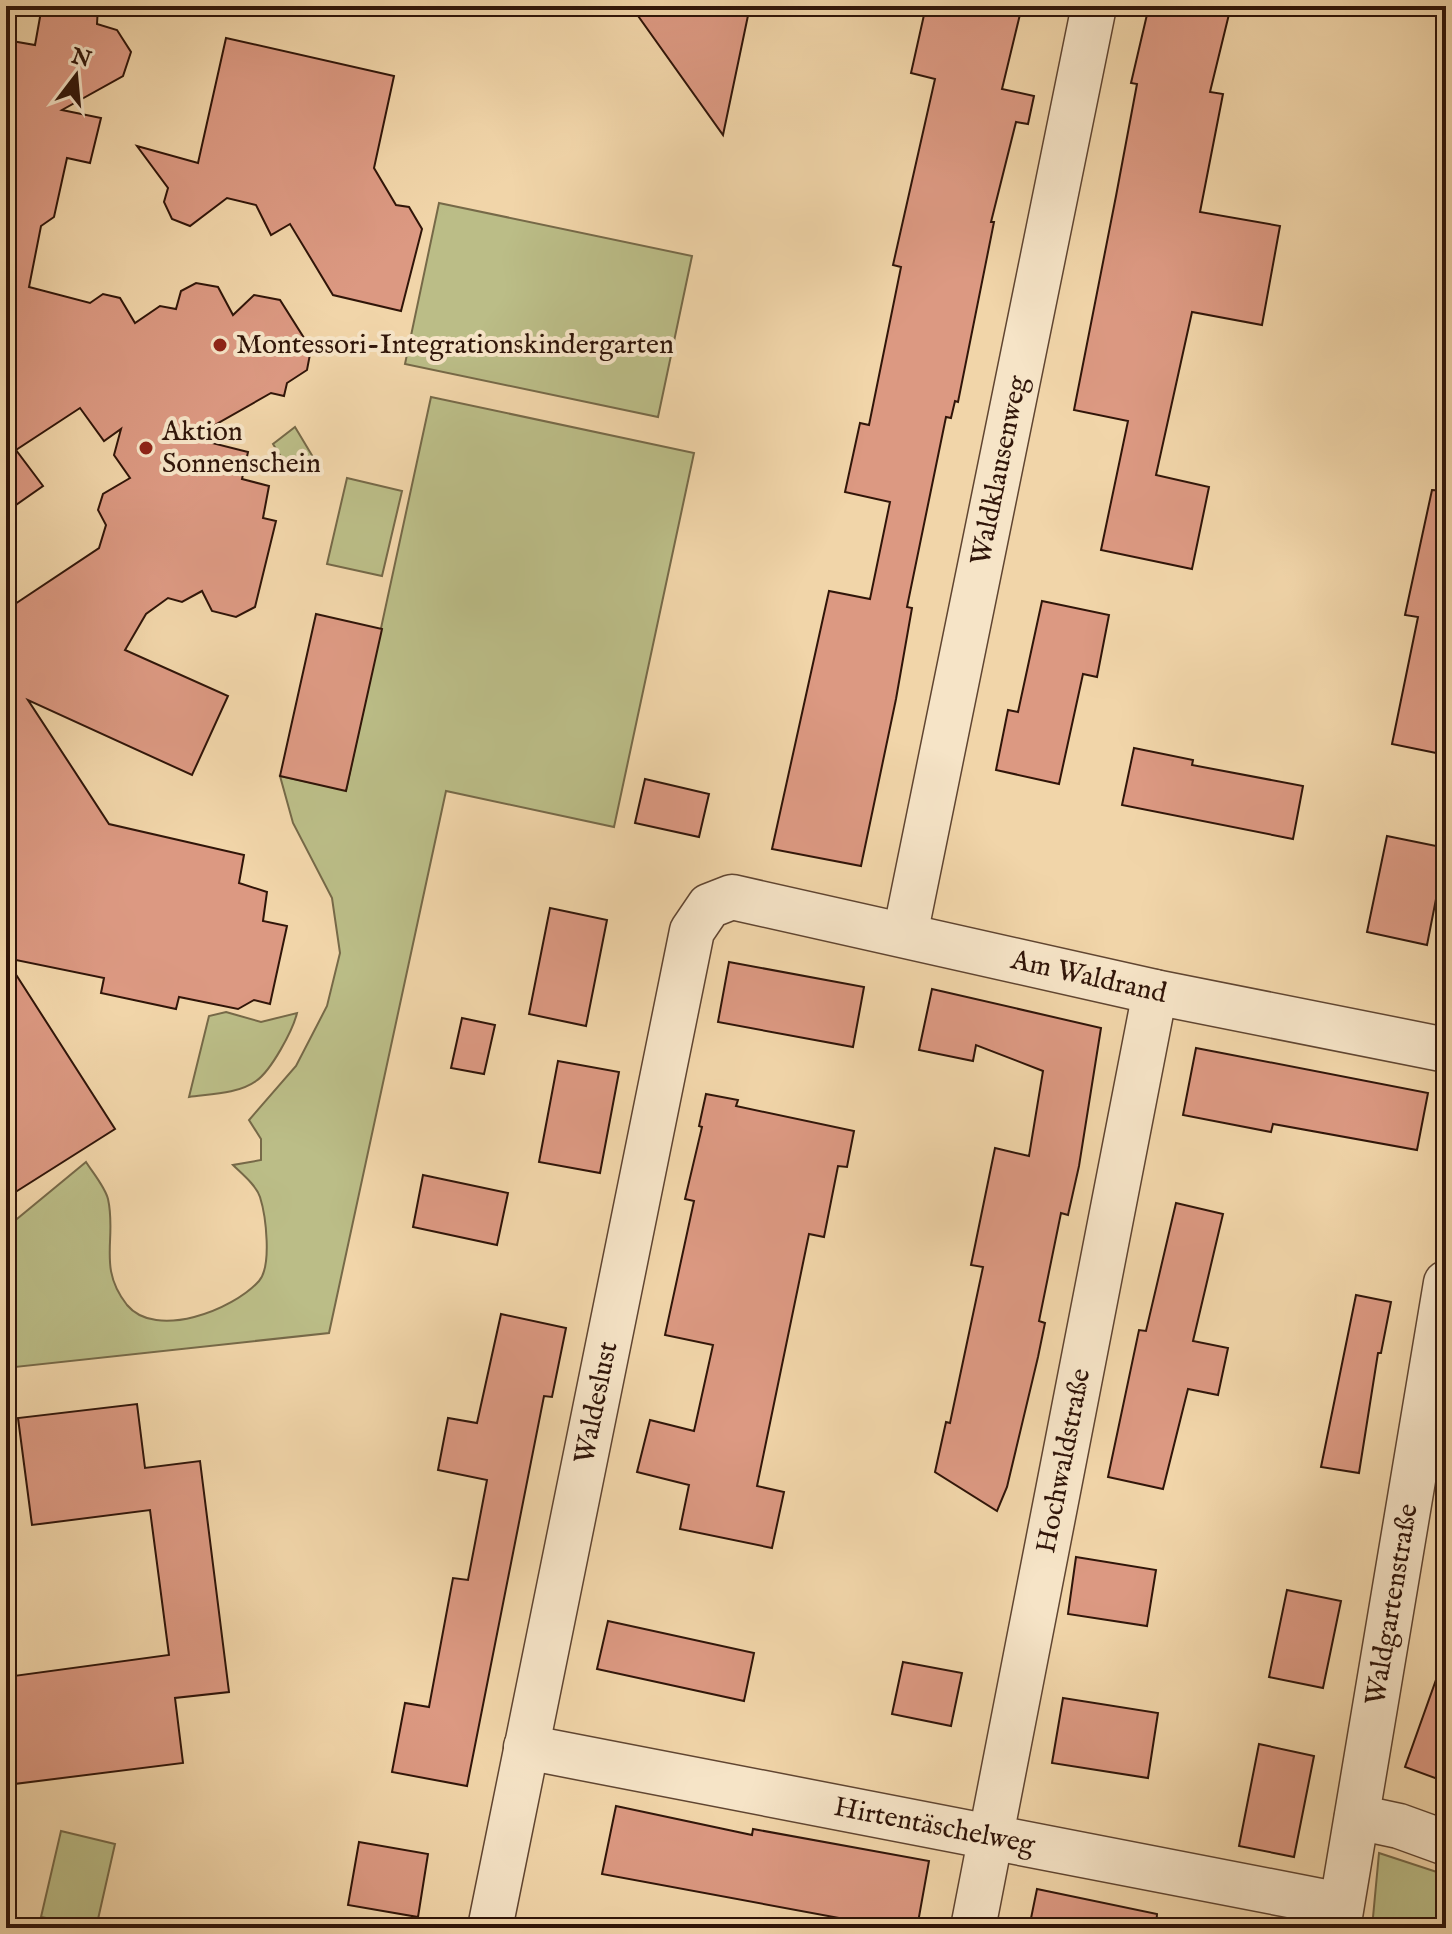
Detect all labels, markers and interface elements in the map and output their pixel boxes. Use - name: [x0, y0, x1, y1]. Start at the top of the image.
- north arrow: [36, 36, 116, 116]
- text: N: [67, 42, 94, 75]
- place label: Montessori-Integrationskindergarten: [236, 328, 674, 363]
- marker: Montessori-Integrationskindergarten: [211, 336, 229, 354]
- street label: Waldklausenweg: [963, 372, 1036, 568]
- place label: Aktion Sonnenschein: [161, 415, 321, 482]
- marker: Aktion Sonnenschein: [137, 439, 155, 457]
- street label: Am Waldrand: [1007, 942, 1170, 1011]
- street label: Waldeslust: [567, 1338, 626, 1467]
- street label: Hochwaldstraße: [1029, 1365, 1099, 1556]
- street label: Waldgartenstraße: [1358, 1501, 1426, 1708]
- street label: Hirtentäschelweg: [831, 1790, 1039, 1863]

